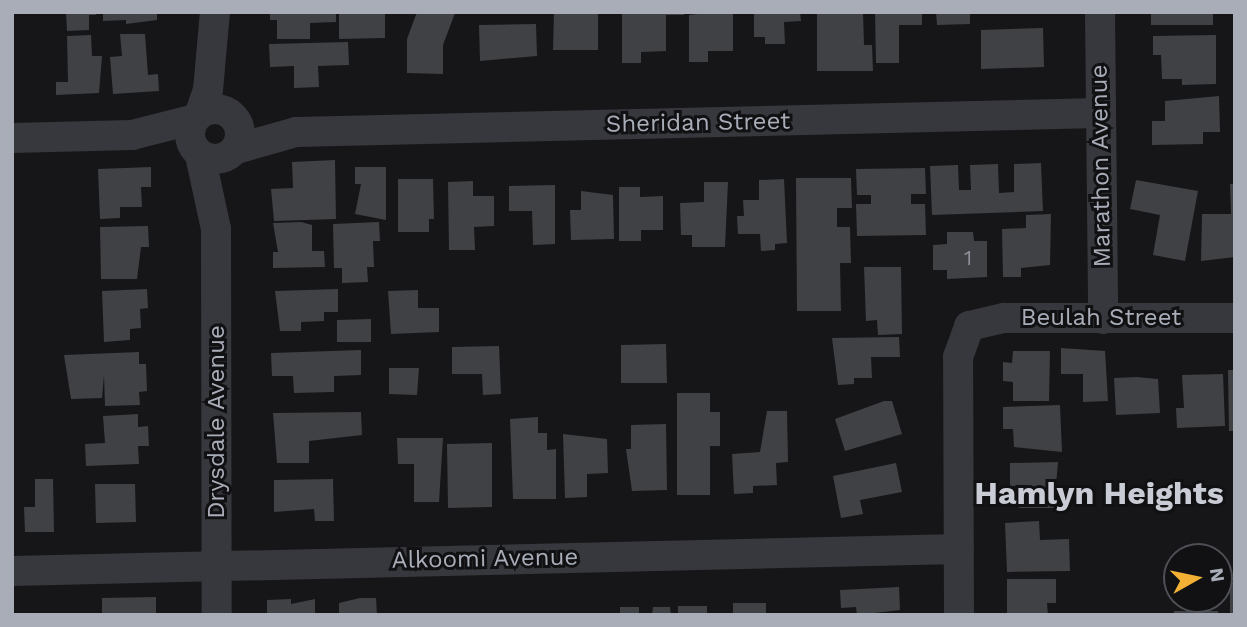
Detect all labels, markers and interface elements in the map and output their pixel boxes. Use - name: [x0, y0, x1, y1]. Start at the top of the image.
- street label: Marathon Avenue: [1085, 64, 1117, 268]
- street label: Sheridan Street: [606, 107, 790, 139]
- house number: 1: [964, 245, 972, 271]
- street label: Beulah Street: [1021, 304, 1181, 332]
- street label: Drysdale Avenue: [203, 325, 231, 519]
- district label: Hamlyn Heights: [974, 474, 1224, 512]
- street label: Alkoomi Avenue: [391, 543, 579, 575]
- north arrow: [1163, 543, 1233, 613]
- text: N: [1205, 566, 1230, 584]

